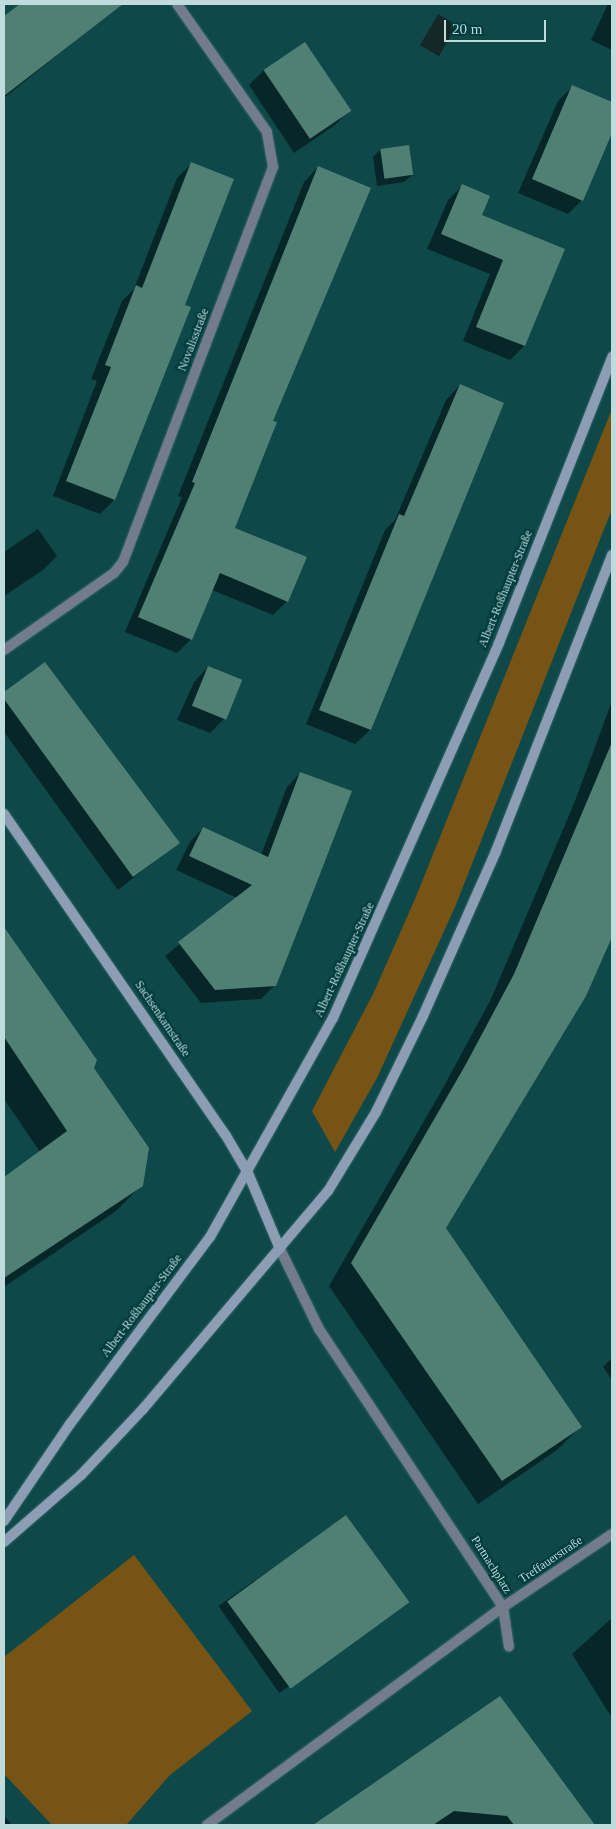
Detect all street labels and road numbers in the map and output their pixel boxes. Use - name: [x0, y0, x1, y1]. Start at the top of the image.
- street label: Novalisstraße: [175, 307, 213, 373]
- street label: Albert-Roßhaupter-Straße: [476, 528, 536, 650]
- street label: Albert-Roßhaupter-Straße: [312, 900, 378, 1020]
- street label: Sachsenkamstraße: [131, 978, 193, 1060]
- street label: Albert-Roßhaupter-Straße: [99, 1252, 185, 1360]
- street label: Partnachplatz: [468, 1533, 514, 1597]
- street label: Treffauerstraße: [517, 1534, 585, 1586]

